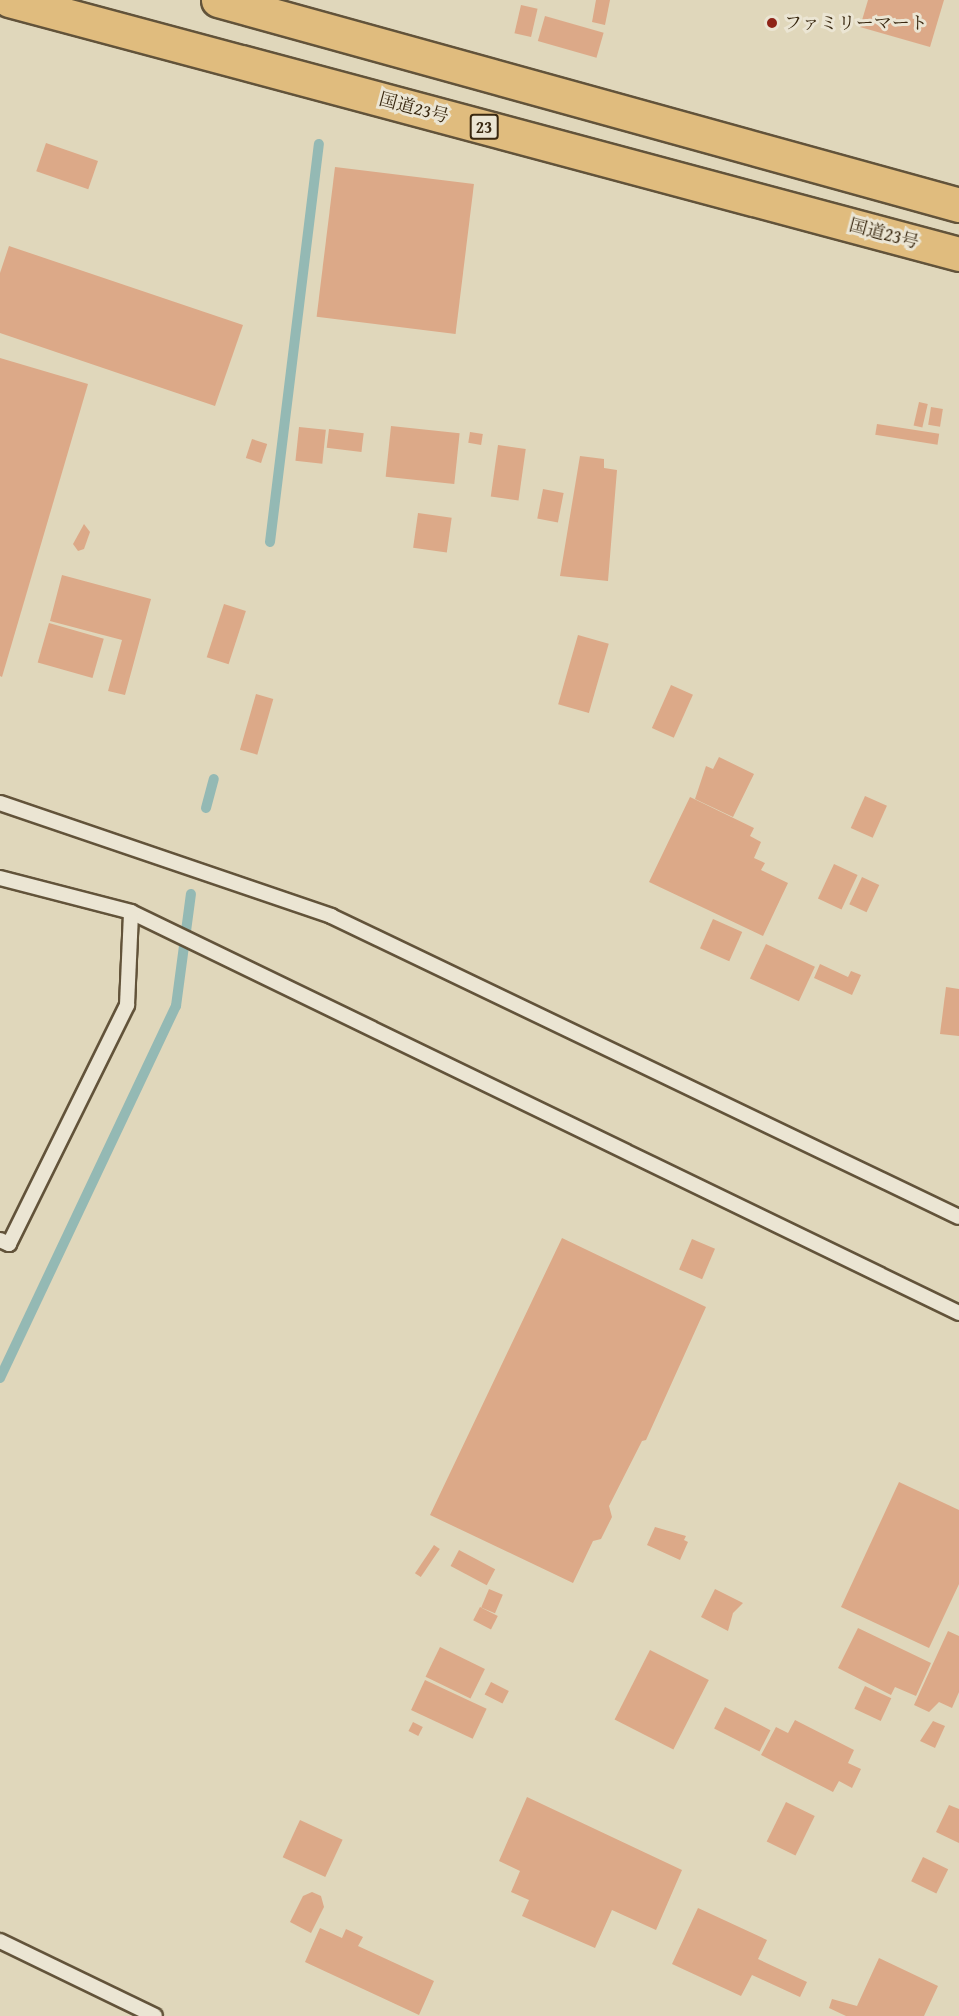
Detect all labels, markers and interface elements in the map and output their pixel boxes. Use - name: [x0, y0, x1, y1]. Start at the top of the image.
- place label: ファミリーマート: [784, 12, 928, 34]
- marker: ファミリーマート: [765, 16, 779, 30]
- street label: 国道23号: [377, 88, 451, 128]
- road number: 23: [469, 114, 499, 140]
- street label: 国道23号: [847, 214, 921, 254]

